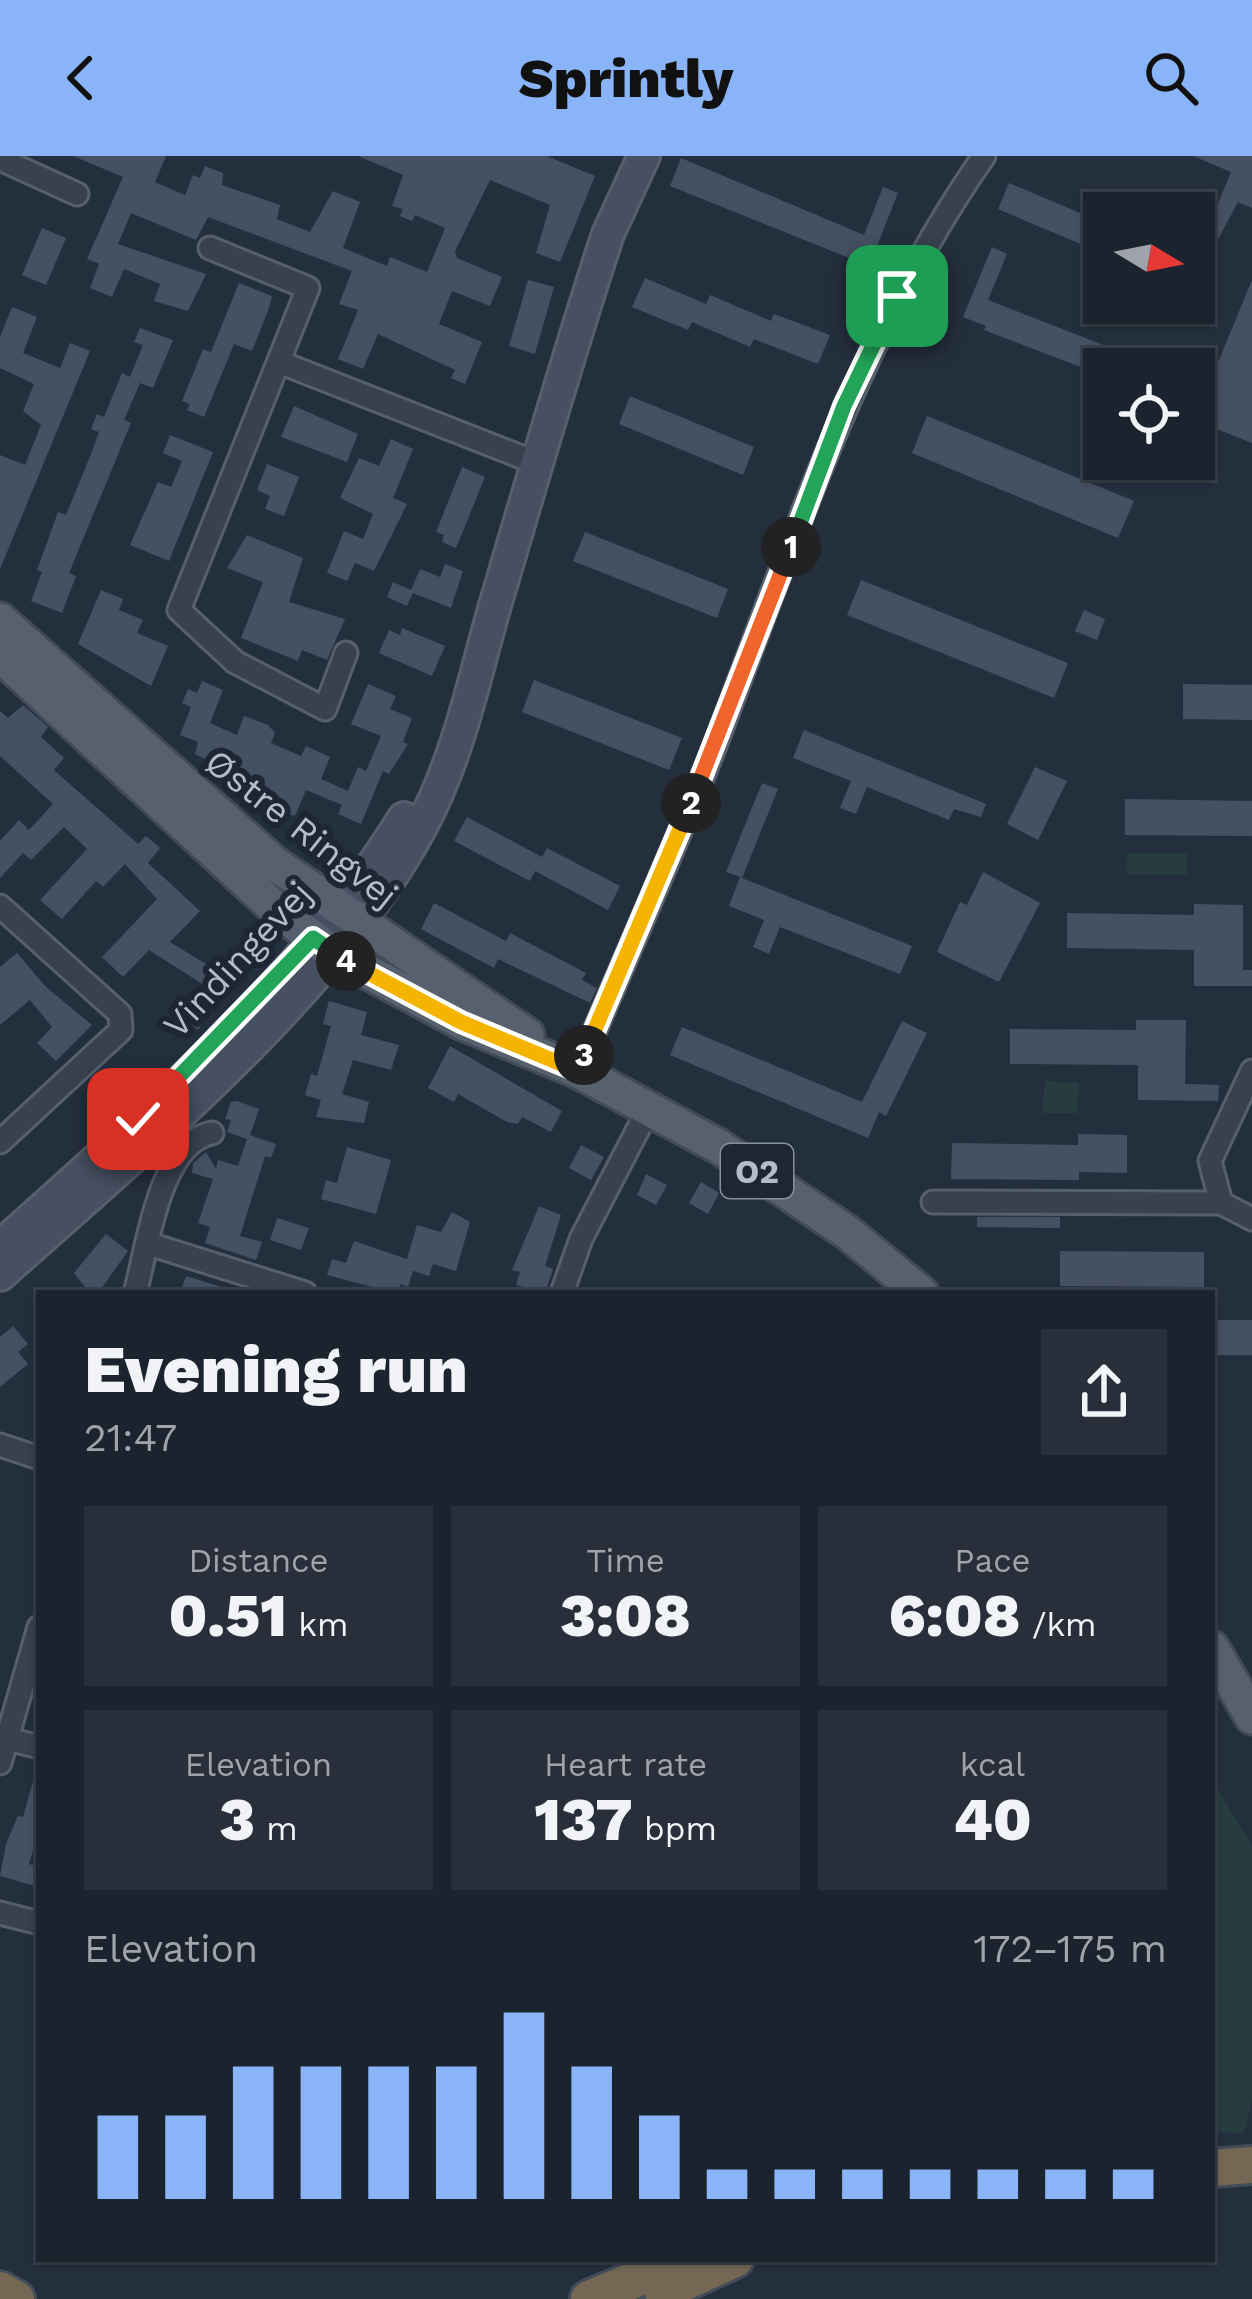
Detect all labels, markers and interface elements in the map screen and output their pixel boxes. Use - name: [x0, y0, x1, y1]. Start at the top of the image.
- icon: back: [48, 45, 114, 111]
- icon: search: [1138, 45, 1204, 111]
- text: Sprintly: [519, 47, 733, 110]
- north arrow: [1083, 192, 1215, 324]
- map controls: [1083, 192, 1215, 480]
- pin: [846, 245, 948, 347]
- icon: arrive: [864, 263, 930, 329]
- button: locate: [1083, 348, 1215, 480]
- pin: 1: [761, 517, 821, 577]
- text: 1: [784, 527, 798, 566]
- street label: Østre Ringvej: [197, 741, 406, 917]
- pin: 2: [661, 773, 721, 833]
- text: 2: [681, 783, 701, 822]
- street label: Vindingevej: [155, 873, 321, 1046]
- pin: 4: [316, 931, 376, 991]
- text: 4: [335, 941, 357, 980]
- pin: 3: [554, 1025, 614, 1085]
- text: 3: [574, 1035, 594, 1074]
- pin: [87, 1068, 189, 1170]
- icon: check: [105, 1086, 171, 1152]
- road number: O2: [721, 1144, 793, 1198]
- button: share: [1041, 1329, 1167, 1455]
- text: Evening run: [84, 1331, 468, 1408]
- text: 21:47: [84, 1415, 177, 1460]
- text: Distance: [188, 1541, 329, 1580]
- text: Time: [586, 1541, 665, 1580]
- text: Pace: [954, 1541, 1031, 1580]
- text: 0.51: [169, 1580, 287, 1651]
- text: 3:08: [560, 1580, 691, 1651]
- text: 6:08: [888, 1580, 1021, 1651]
- text: km: [287, 1605, 348, 1644]
- text: /km: [1021, 1605, 1097, 1644]
- text: Elevation: [185, 1745, 332, 1784]
- text: Heart rate: [544, 1745, 707, 1784]
- text: kcal: [960, 1745, 1025, 1784]
- text: 3: [219, 1784, 255, 1855]
- text: 137: [534, 1784, 633, 1855]
- text: 40: [953, 1784, 1032, 1855]
- text: m: [255, 1809, 298, 1848]
- text: bpm: [633, 1809, 717, 1848]
- text: Elevation: [84, 1926, 258, 1971]
- text: 172–175 m: [973, 1926, 1167, 1971]

